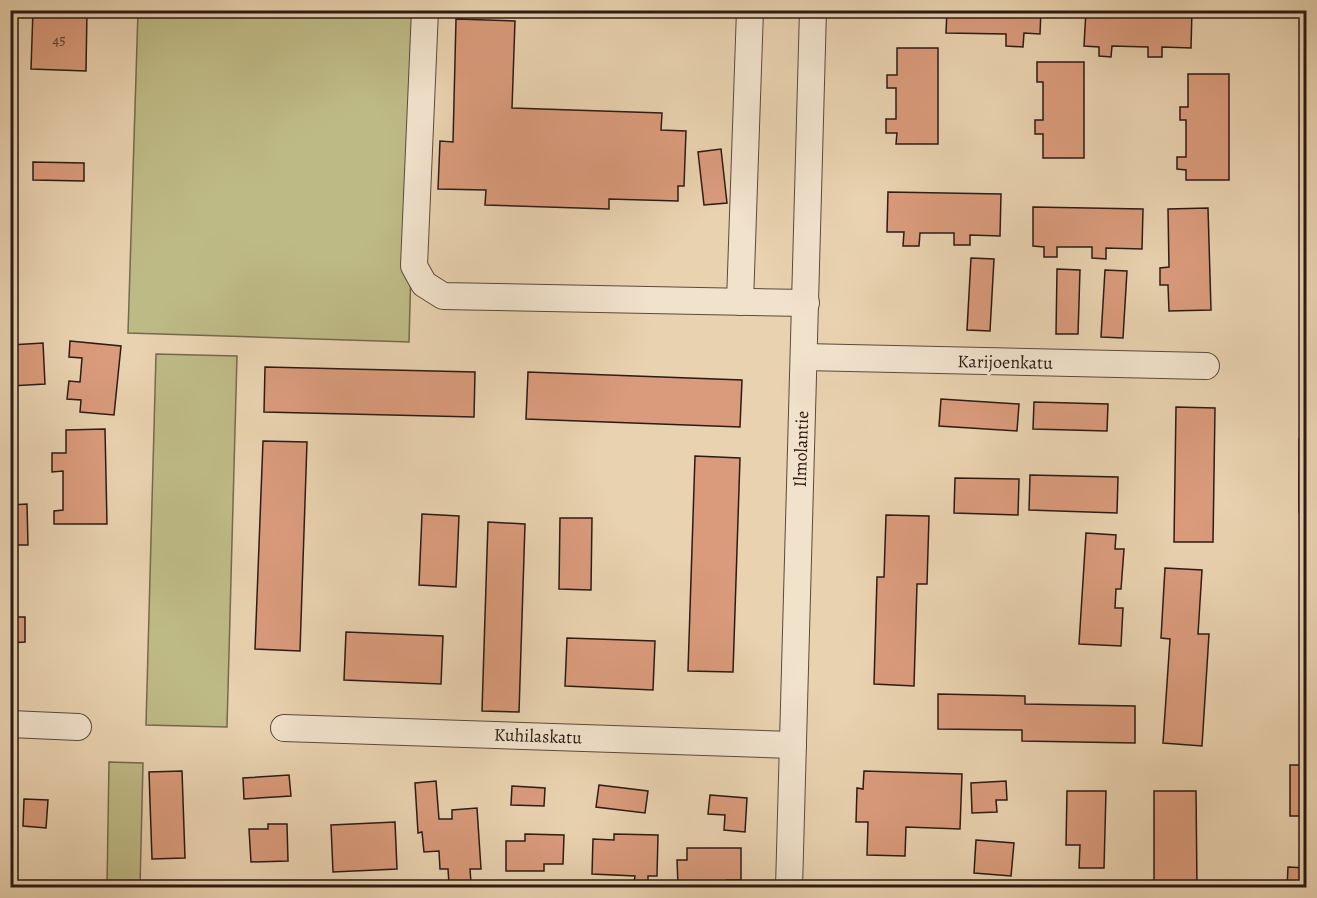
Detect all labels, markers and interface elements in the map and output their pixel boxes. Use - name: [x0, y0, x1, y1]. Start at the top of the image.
- house number: 45: [52, 30, 66, 50]
- street label: Karijoenkatu: [957, 349, 1053, 375]
- street label: Ilmolantie: [788, 410, 814, 488]
- street label: Kuhilaskatu: [494, 722, 583, 750]

